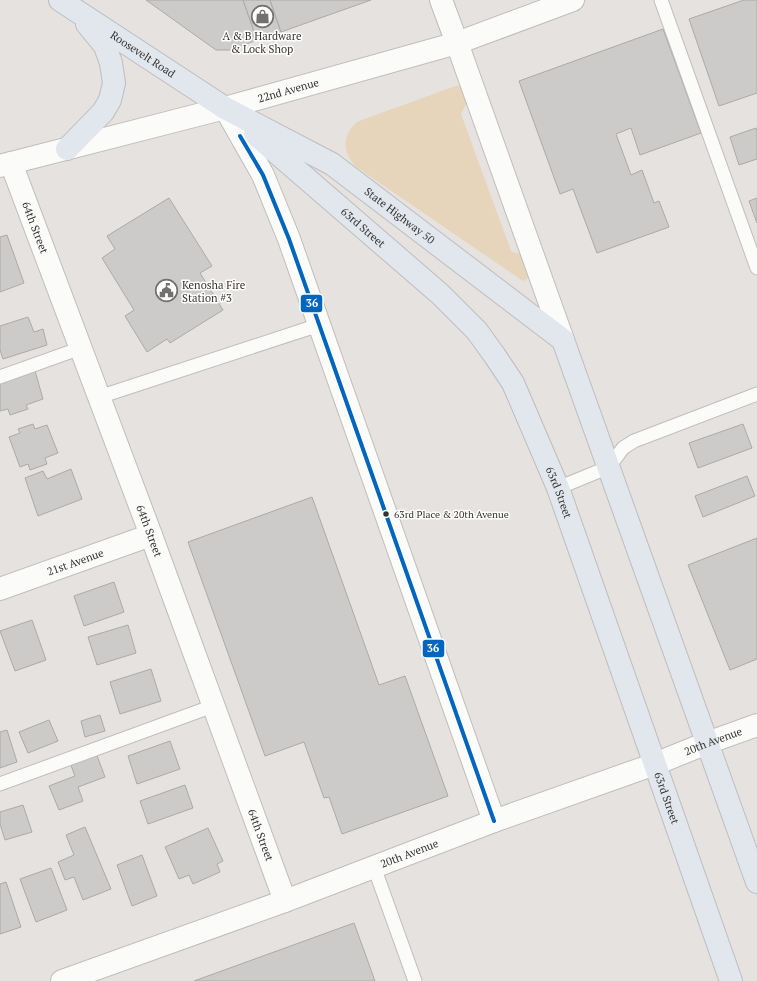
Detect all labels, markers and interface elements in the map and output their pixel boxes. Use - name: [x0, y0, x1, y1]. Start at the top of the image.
- shop icon: A & B Hardware & Lock Shop: [249, 3, 275, 29]
- street label: Roosevelt Road: [108, 28, 178, 81]
- place label: A & B Hardware & Lock Shop: [223, 29, 302, 56]
- street label: 22nd Avenue: [256, 75, 321, 106]
- street label: State Highway 50: [362, 184, 438, 247]
- street label: 64th Street: [19, 200, 51, 256]
- street label: 63rd Street: [338, 205, 388, 251]
- public building icon: Kenosha Fire Station #3: [154, 278, 180, 304]
- place label: Kenosha Fire Station #3: [182, 278, 246, 305]
- line badge: 36: [300, 294, 323, 313]
- text: 36: [306, 296, 318, 310]
- street label: 63rd Street: [543, 465, 575, 520]
- street label: 64th Street: [133, 503, 165, 559]
- place label: 63rd Place & 20th Avenue: [394, 508, 509, 521]
- marker: 63rd Place & 20th Avenue: [381, 509, 391, 519]
- street label: 21st Avenue: [45, 545, 106, 579]
- line badge: 36: [422, 639, 445, 658]
- text: 36: [427, 641, 439, 655]
- street label: 20th Avenue: [682, 724, 744, 758]
- street label: 63rd Street: [651, 770, 682, 826]
- street label: 64th Street: [245, 807, 277, 863]
- street label: 20th Avenue: [378, 836, 441, 871]

